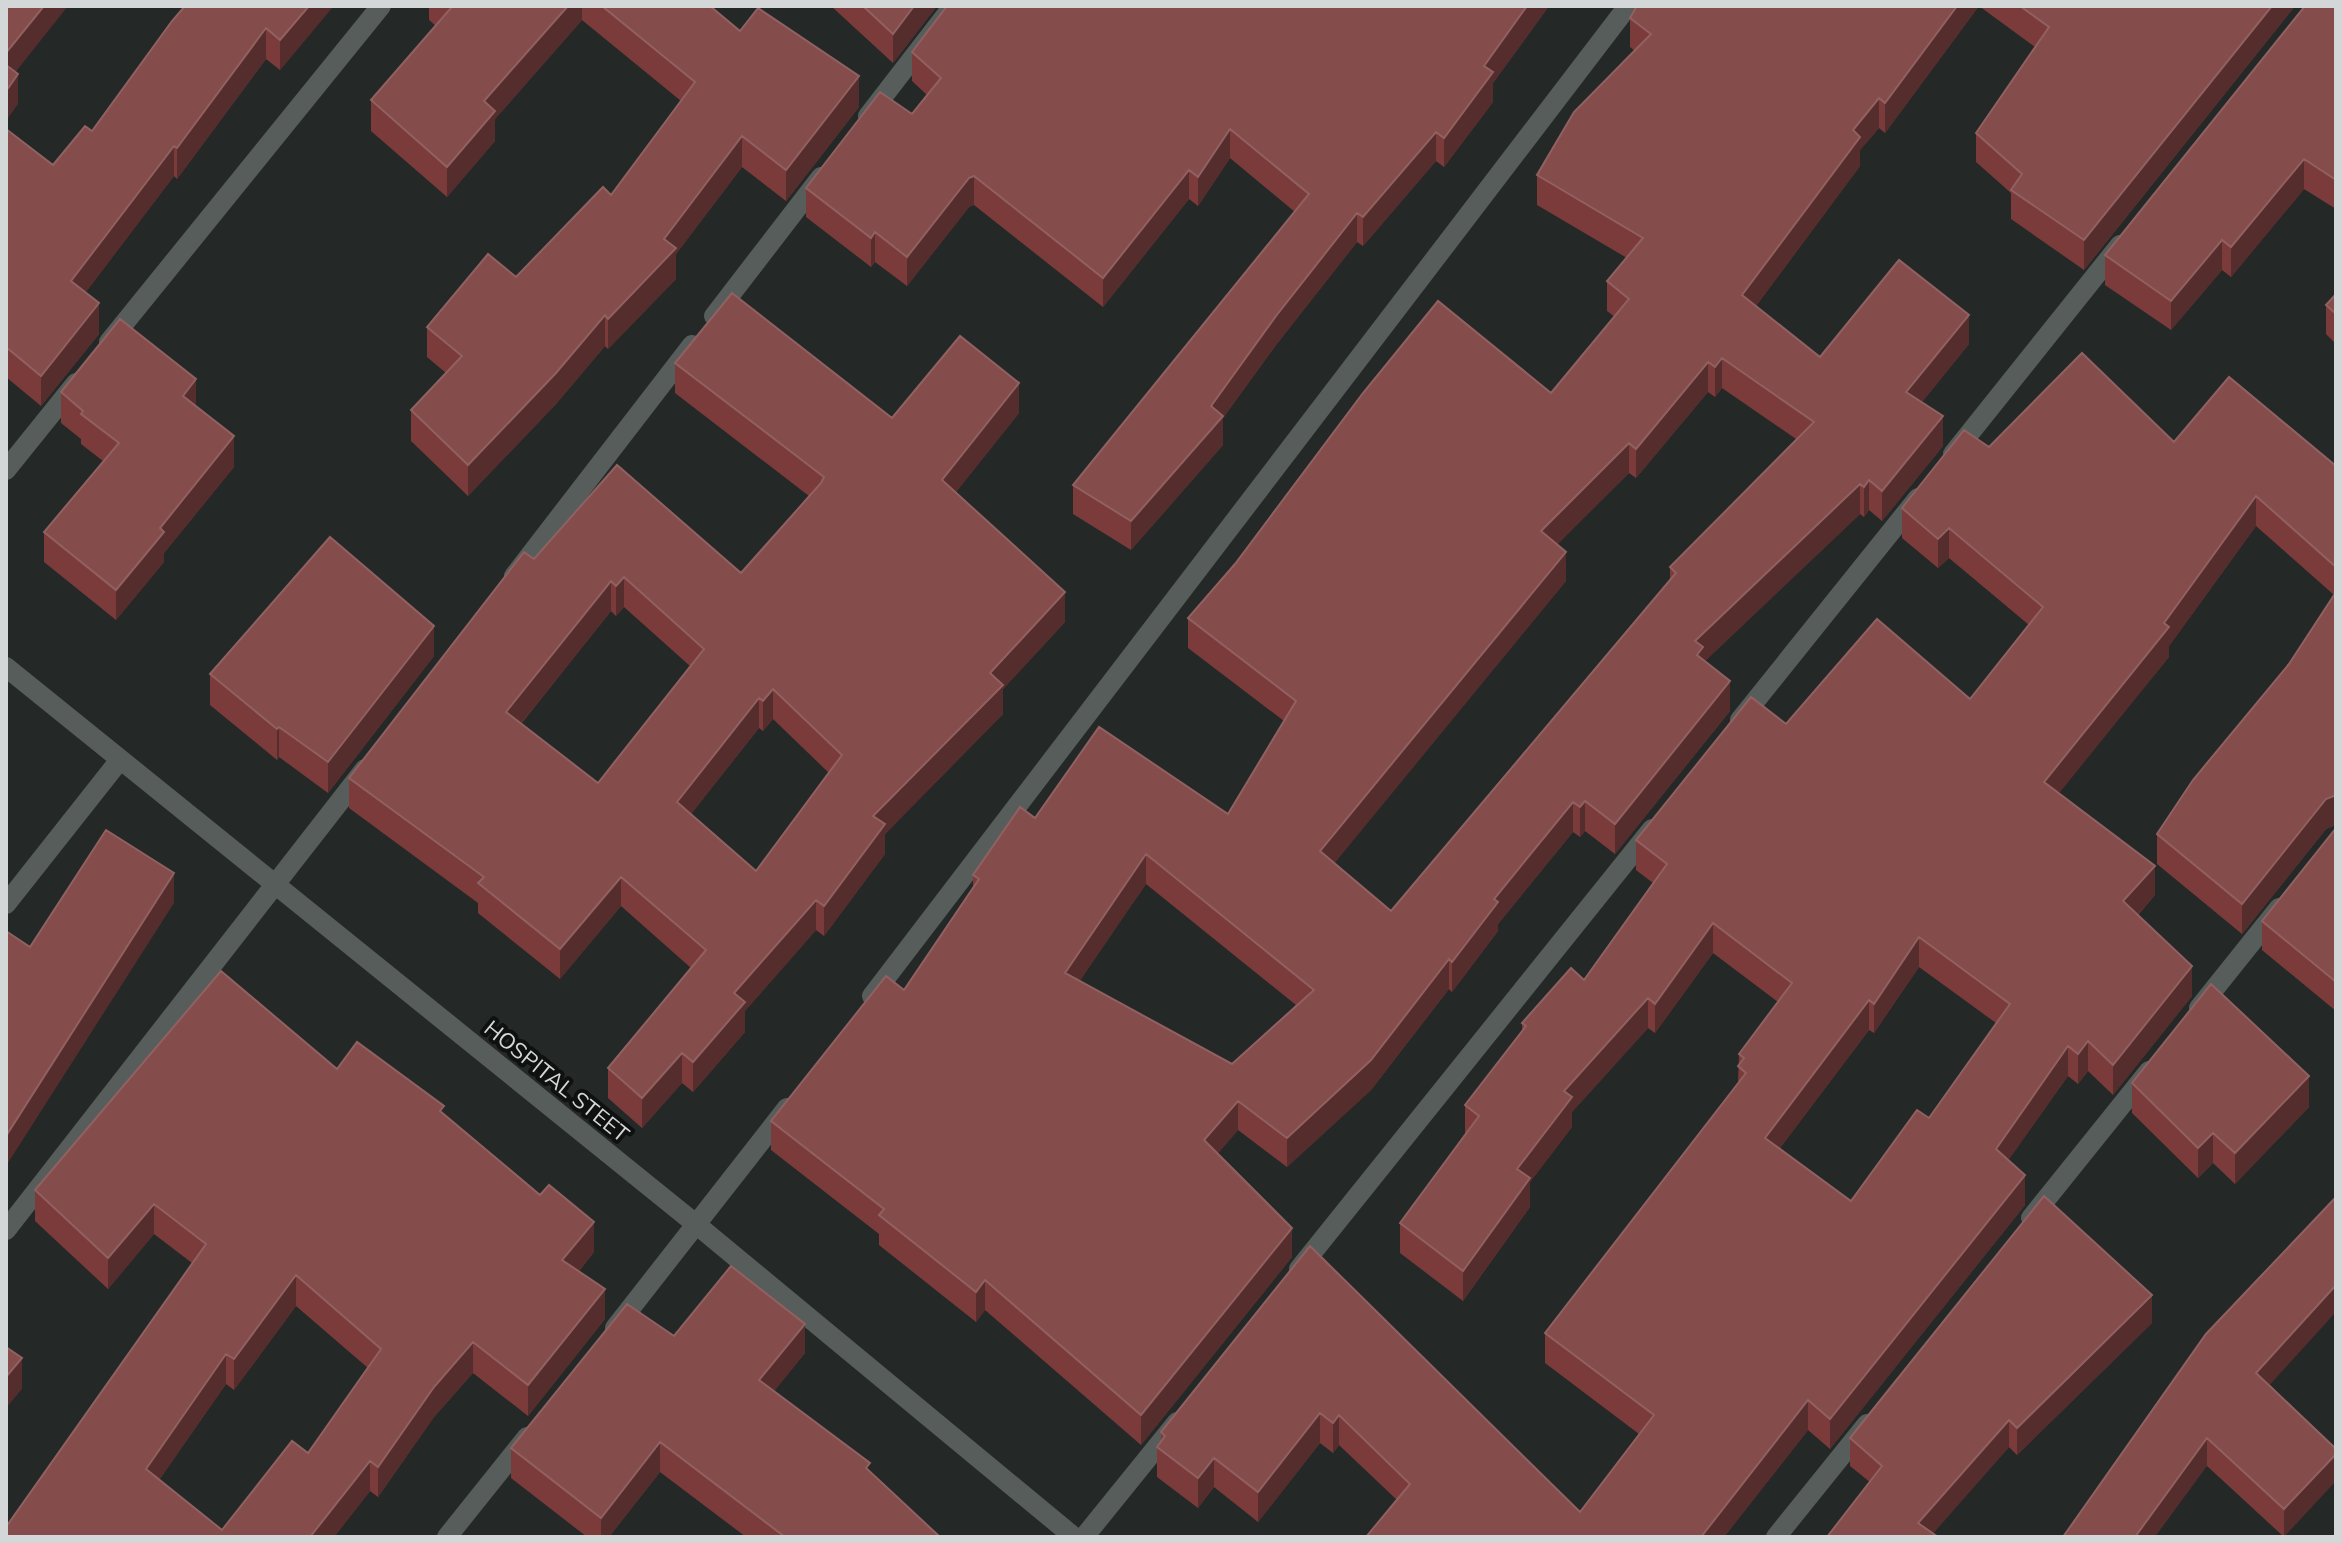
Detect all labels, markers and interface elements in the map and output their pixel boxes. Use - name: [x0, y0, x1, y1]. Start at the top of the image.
- street label: HOSPITAL STEET: [479, 1014, 635, 1148]

